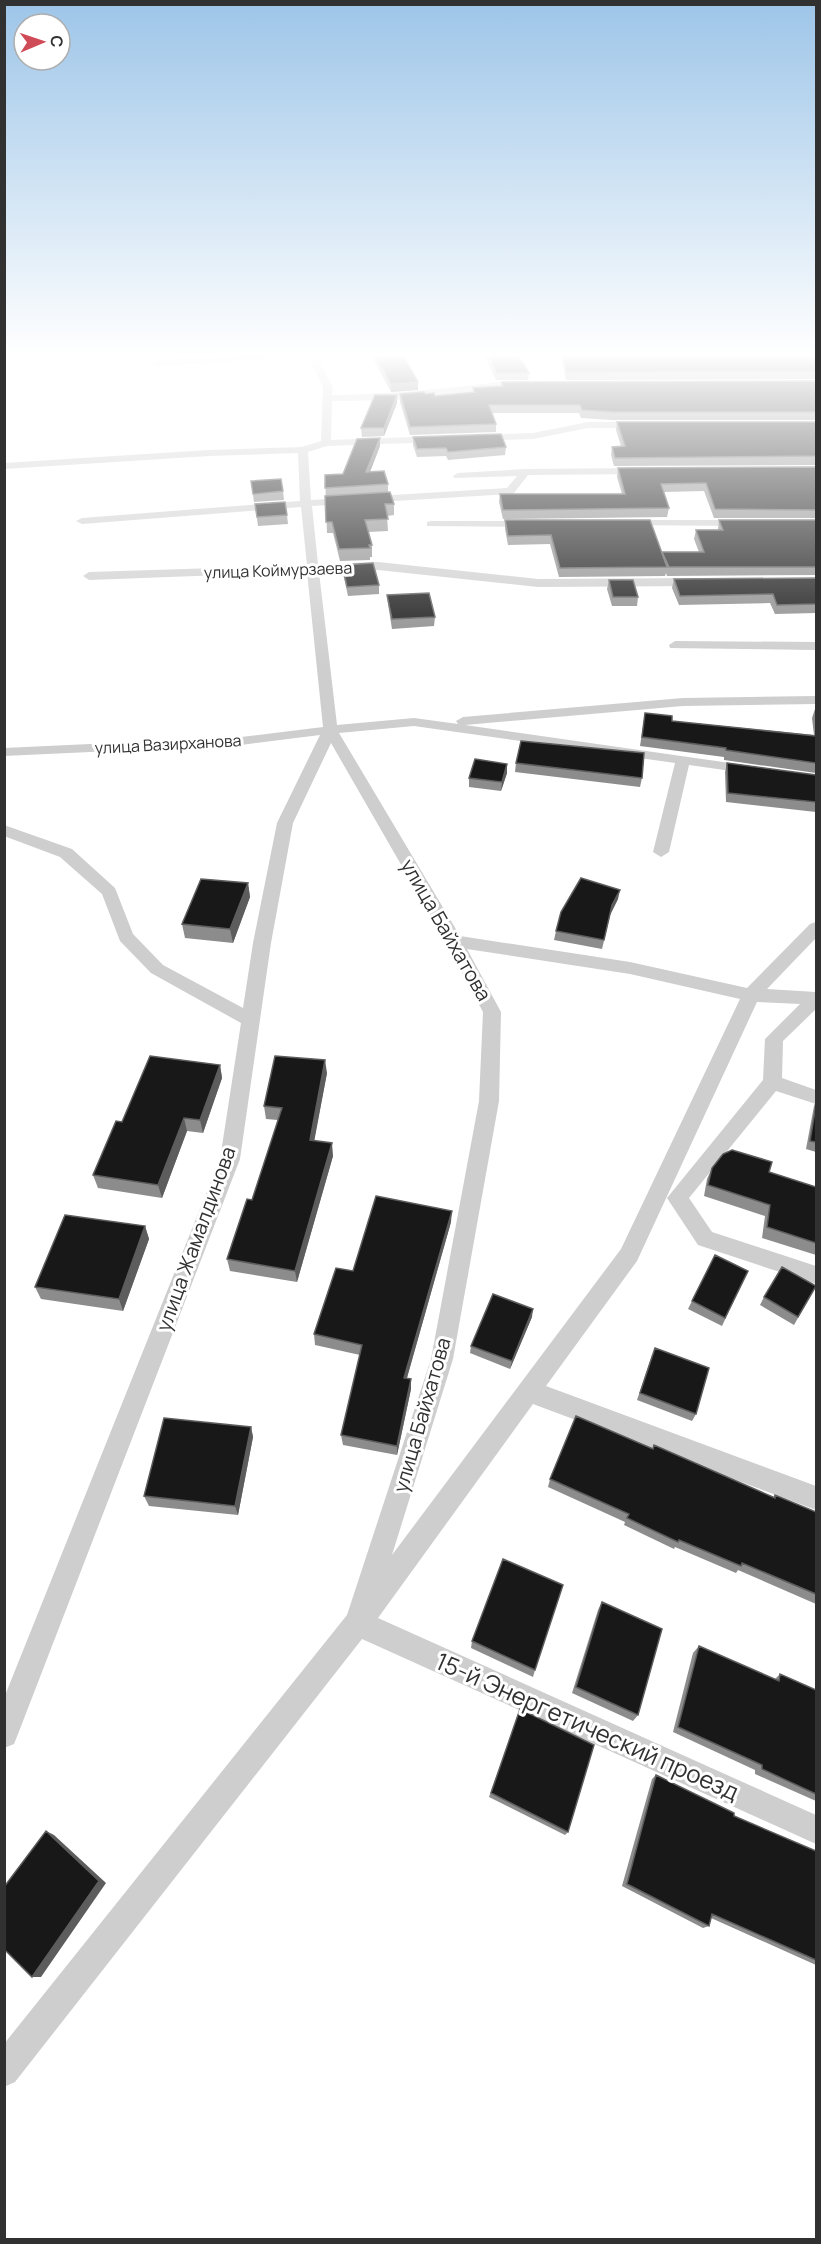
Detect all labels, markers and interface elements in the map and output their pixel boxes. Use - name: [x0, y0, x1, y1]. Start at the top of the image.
- north arrow: [12, 12, 72, 72]
- text: С: [46, 35, 68, 48]
- street label: улица Коймурзаева: [204, 556, 352, 584]
- street label: улица Вазирханова: [94, 729, 242, 759]
- street label: улица Байхатова: [395, 854, 498, 1006]
- street label: улица Жамалдинова: [150, 1143, 242, 1335]
- street label: улица Байхатова: [387, 1334, 457, 1495]
- street label: 15-й Энергетический проезд: [431, 1644, 744, 1807]

